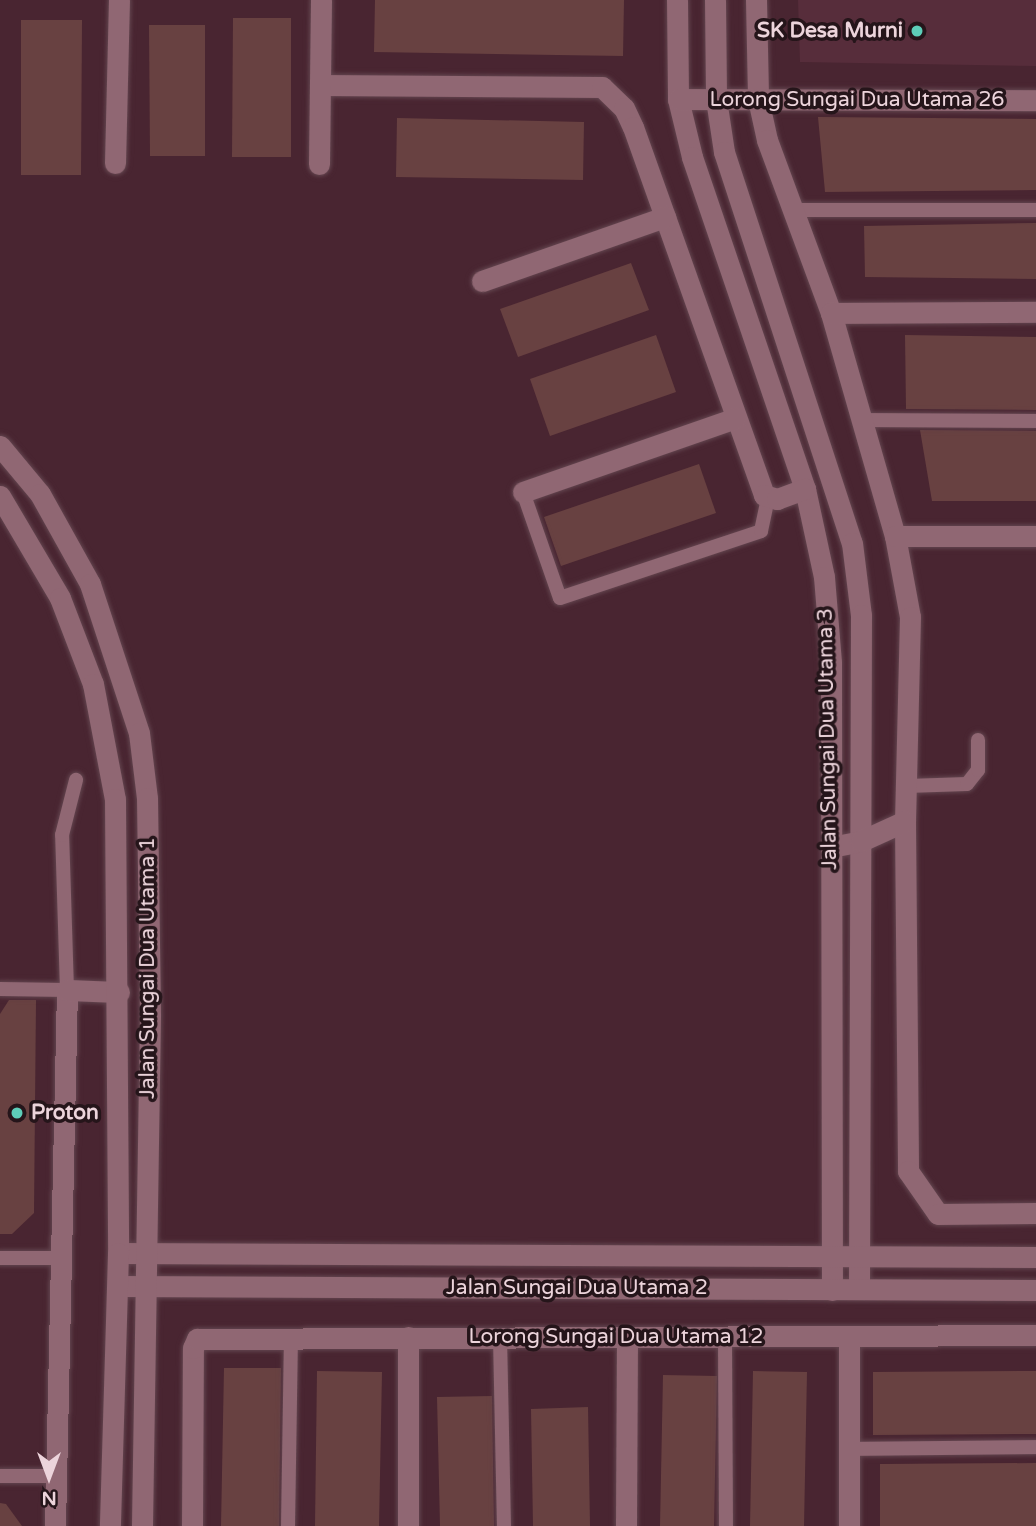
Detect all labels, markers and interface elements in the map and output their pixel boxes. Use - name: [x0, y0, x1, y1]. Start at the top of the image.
- place label: SK Desa Murni: [757, 18, 903, 44]
- marker: SK Desa Murni: [909, 23, 925, 39]
- street label: Lorong Sungai Dua Utama 26: [709, 87, 1005, 113]
- street label: Jalan Sungai Dua Utama 3: [813, 608, 843, 870]
- street label: Jalan Sungai Dua Utama 1: [135, 837, 161, 1099]
- place label: Proton: [31, 1100, 99, 1126]
- marker: Proton: [9, 1105, 25, 1121]
- street label: Jalan Sungai Dua Utama 2: [446, 1275, 708, 1301]
- street label: Lorong Sungai Dua Utama 12: [468, 1324, 764, 1350]
- north arrow: [14, 1442, 84, 1512]
- text: N: [41, 1487, 57, 1509]

